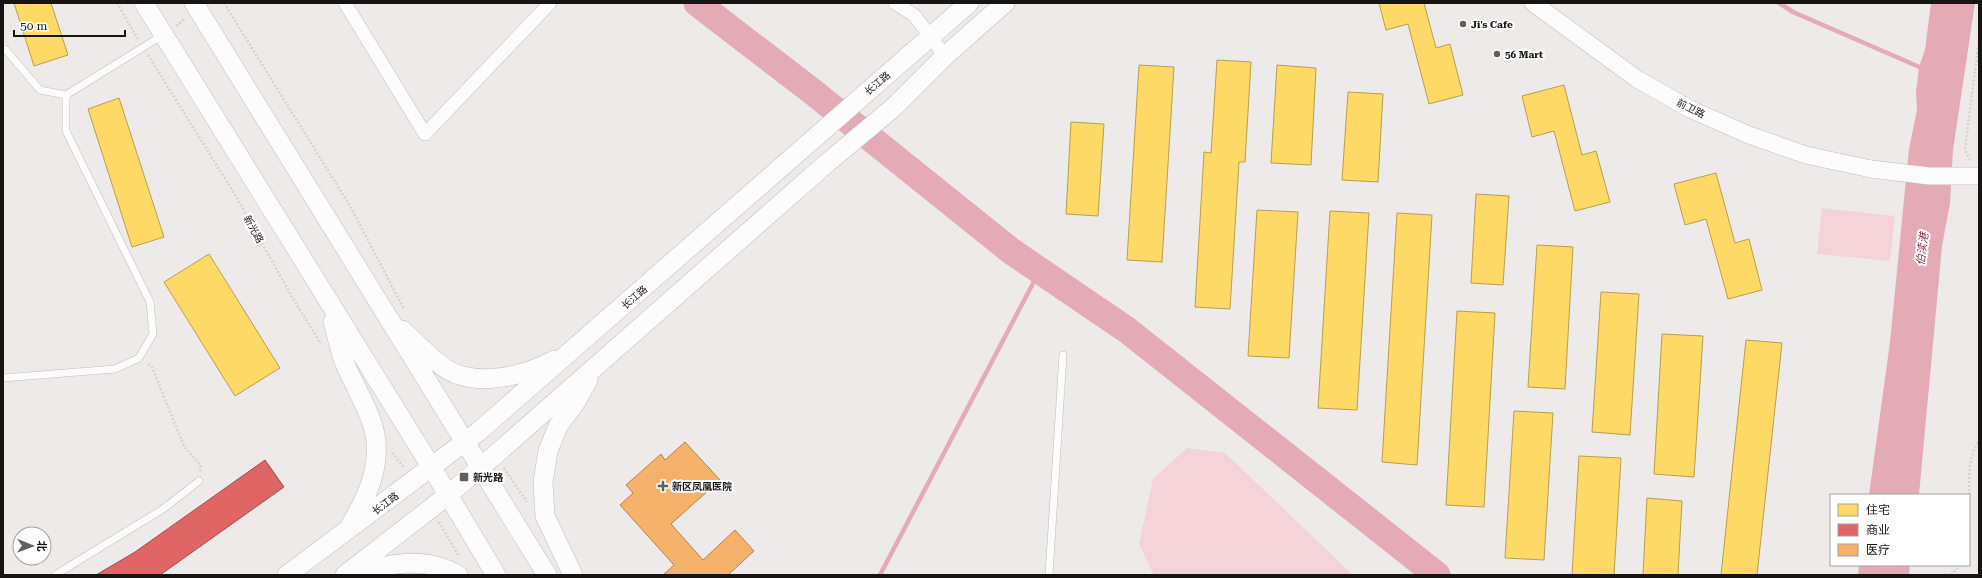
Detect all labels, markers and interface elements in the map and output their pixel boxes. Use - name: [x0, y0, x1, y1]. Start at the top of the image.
- scale bar: [14, 12, 125, 38]
- text: 50 m: [20, 19, 47, 33]
- marker: Ji's Cafe: [1458, 19, 1468, 29]
- place label: Ji's Cafe: [1471, 19, 1513, 30]
- marker: 56 Mart: [1492, 49, 1502, 59]
- place label: 56 Mart: [1505, 49, 1543, 60]
- street label: 长江路: [862, 69, 892, 97]
- street label: 前卫路: [1675, 97, 1707, 120]
- street label: 新光路: [241, 213, 266, 245]
- water label: 伯渎港: [1914, 230, 1931, 266]
- street label: 长江路: [619, 283, 649, 311]
- marker: 新光路: [458, 471, 470, 483]
- place label: 新光路: [473, 472, 504, 483]
- marker: 新区凤凰医院: [657, 480, 669, 492]
- place label: 新区凤凰医院: [672, 481, 732, 492]
- street label: 长江路: [370, 490, 401, 517]
- legend: [1830, 494, 1970, 566]
- text: 住宅: [1866, 503, 1890, 517]
- text: 商业: [1866, 523, 1890, 537]
- north arrow: [12, 526, 52, 566]
- text: 北: [35, 541, 48, 552]
- text: 医疗: [1866, 543, 1890, 557]

